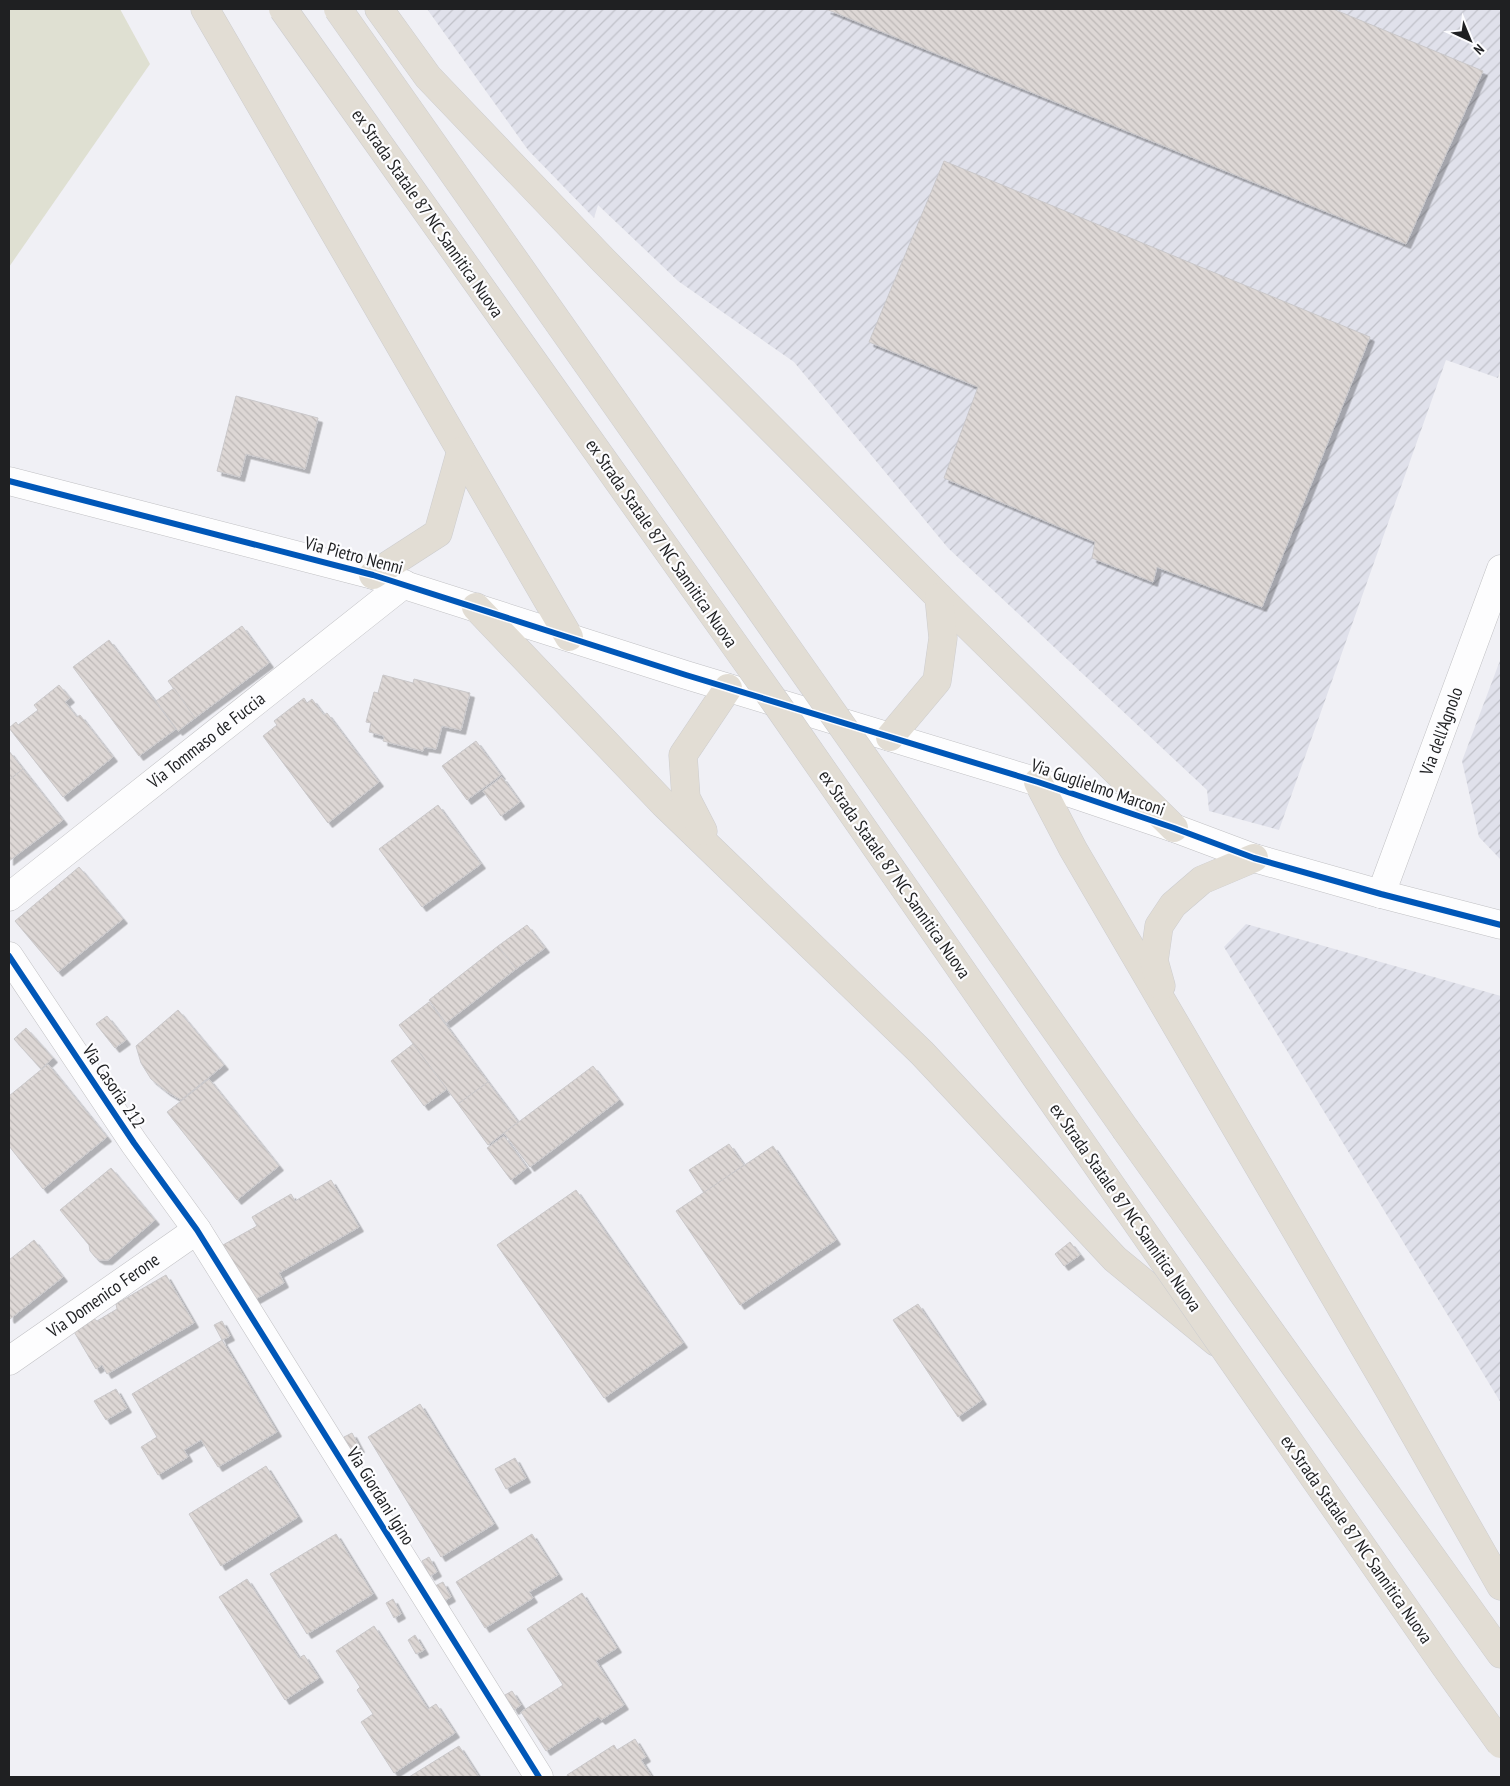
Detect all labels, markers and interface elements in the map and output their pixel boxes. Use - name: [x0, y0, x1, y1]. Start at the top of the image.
- north arrow: [1445, 15, 1495, 65]
- text: N: [1470, 40, 1488, 58]
- street label: ex Strada Statale 87 NC Sannitica Nuova: [347, 104, 509, 322]
- street label: ex Strada Statale 87 NC Sannitica Nuova: [581, 434, 743, 652]
- street label: Via Pietro Nenni: [301, 531, 406, 579]
- street label: Via dell'Agnolo: [1414, 684, 1468, 779]
- street label: Via Tommaso de Fuccia: [142, 687, 269, 794]
- street label: Via Guglielmo Marconi: [1027, 753, 1168, 821]
- street label: ex Strada Statale 87 NC Sannitica Nuova: [814, 765, 976, 983]
- street label: Via Casoria 212: [77, 1039, 151, 1132]
- street label: ex Strada Statale 87 NC Sannitica Nuova: [1045, 1098, 1207, 1316]
- street label: Via Domenico Ferone: [41, 1248, 164, 1343]
- street label: ex Strada Statale 87 NC Sannitica Nuova: [1276, 1430, 1438, 1648]
- street label: Via Giordani Igino: [341, 1442, 420, 1549]

